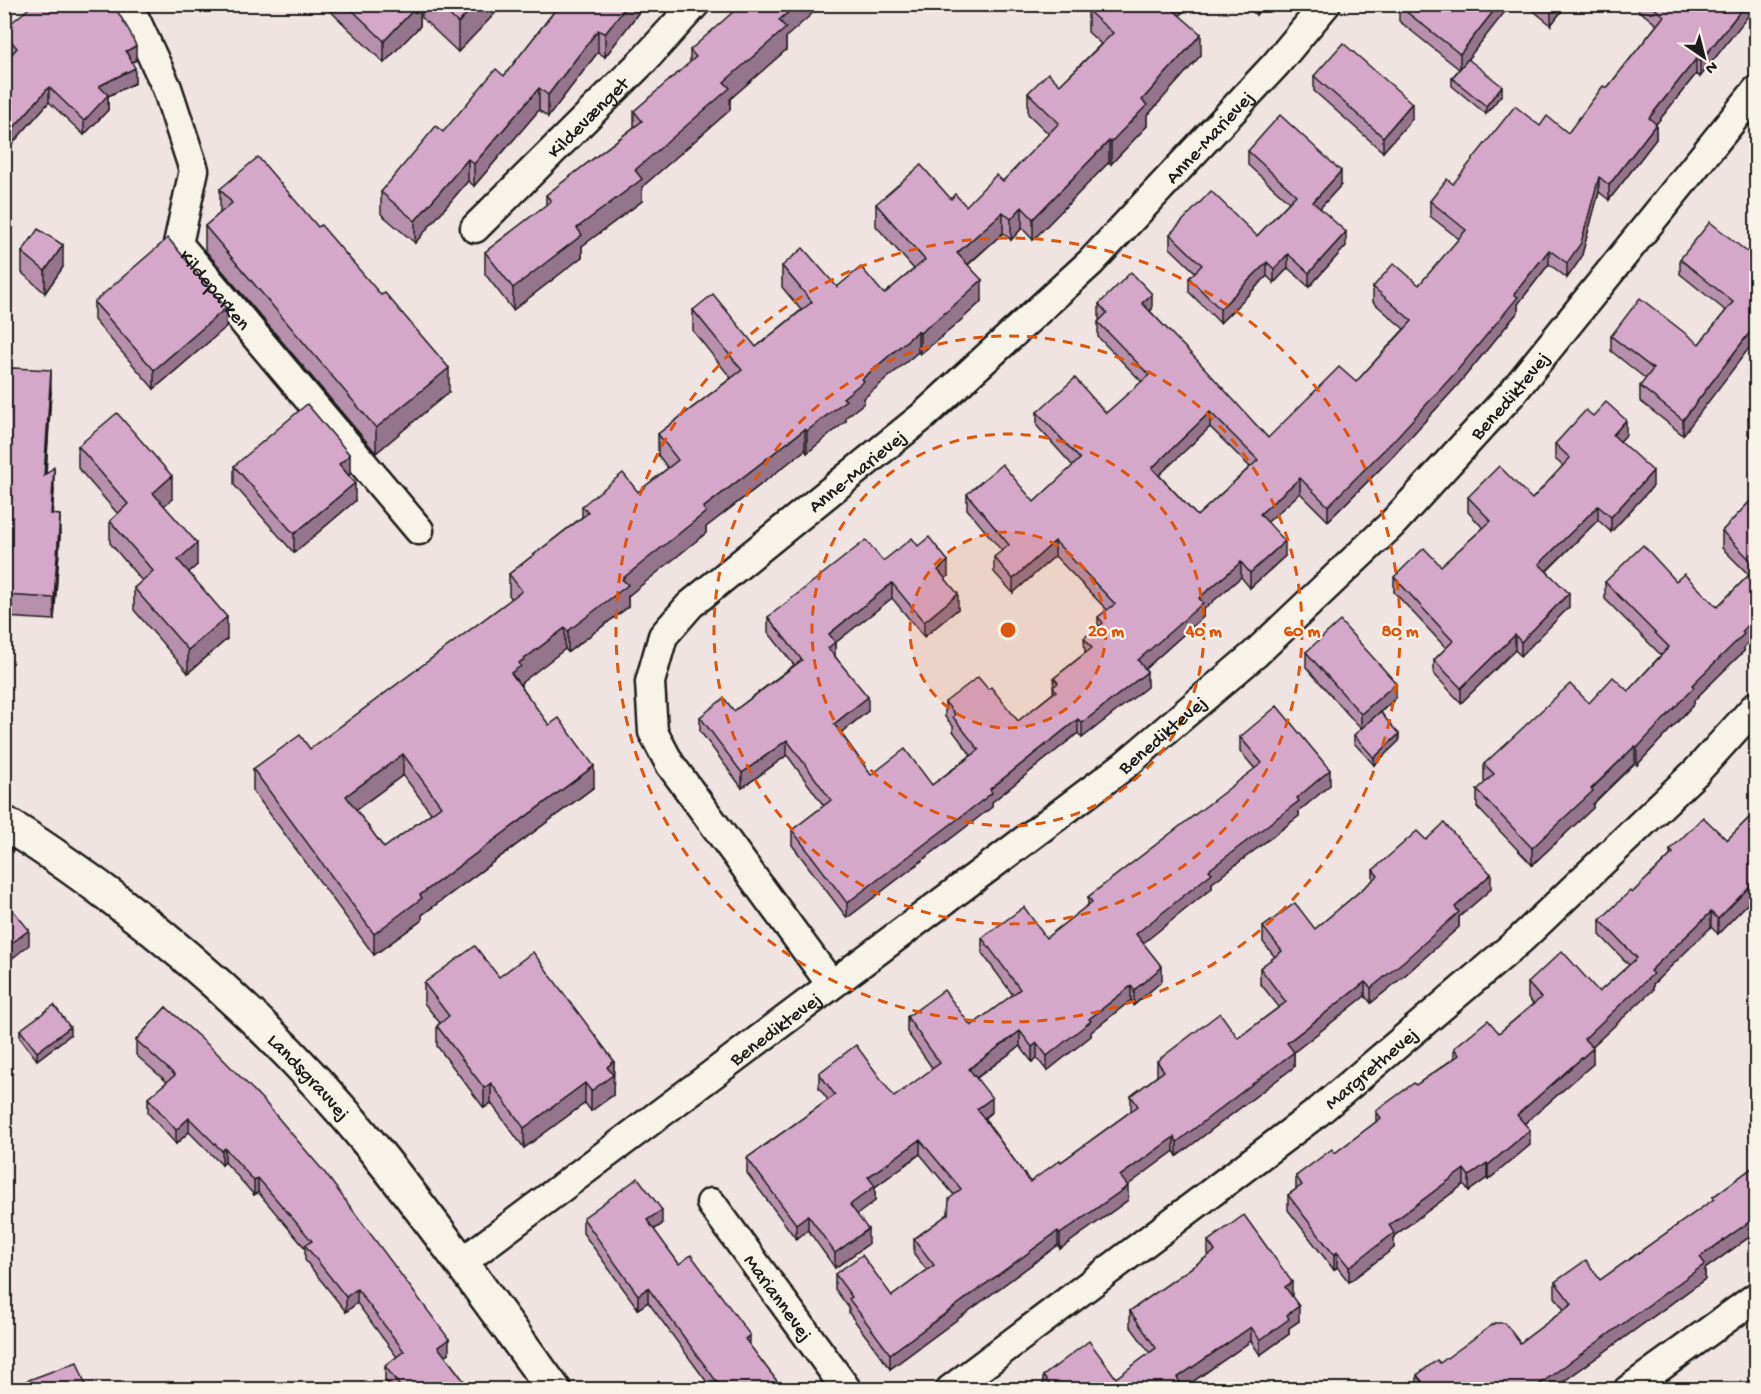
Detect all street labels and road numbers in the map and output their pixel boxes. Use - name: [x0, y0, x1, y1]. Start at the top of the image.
- street label: Kildevænget: [544, 72, 636, 164]
- street label: Anne-Marievej: [1162, 87, 1260, 190]
- street label: Kildeparken: [173, 246, 254, 337]
- street label: Benediktevej: [1466, 348, 1556, 447]
- street label: Anne-Marievej: [805, 426, 912, 519]
- street label: Benediktevej: [1114, 692, 1213, 781]
- street label: Benediktevej: [725, 989, 827, 1073]
- street label: Margrethevej: [1321, 1024, 1424, 1116]
- street label: Landsgravvej: [261, 1030, 353, 1126]
- street label: Mariannevej: [737, 1251, 816, 1347]

